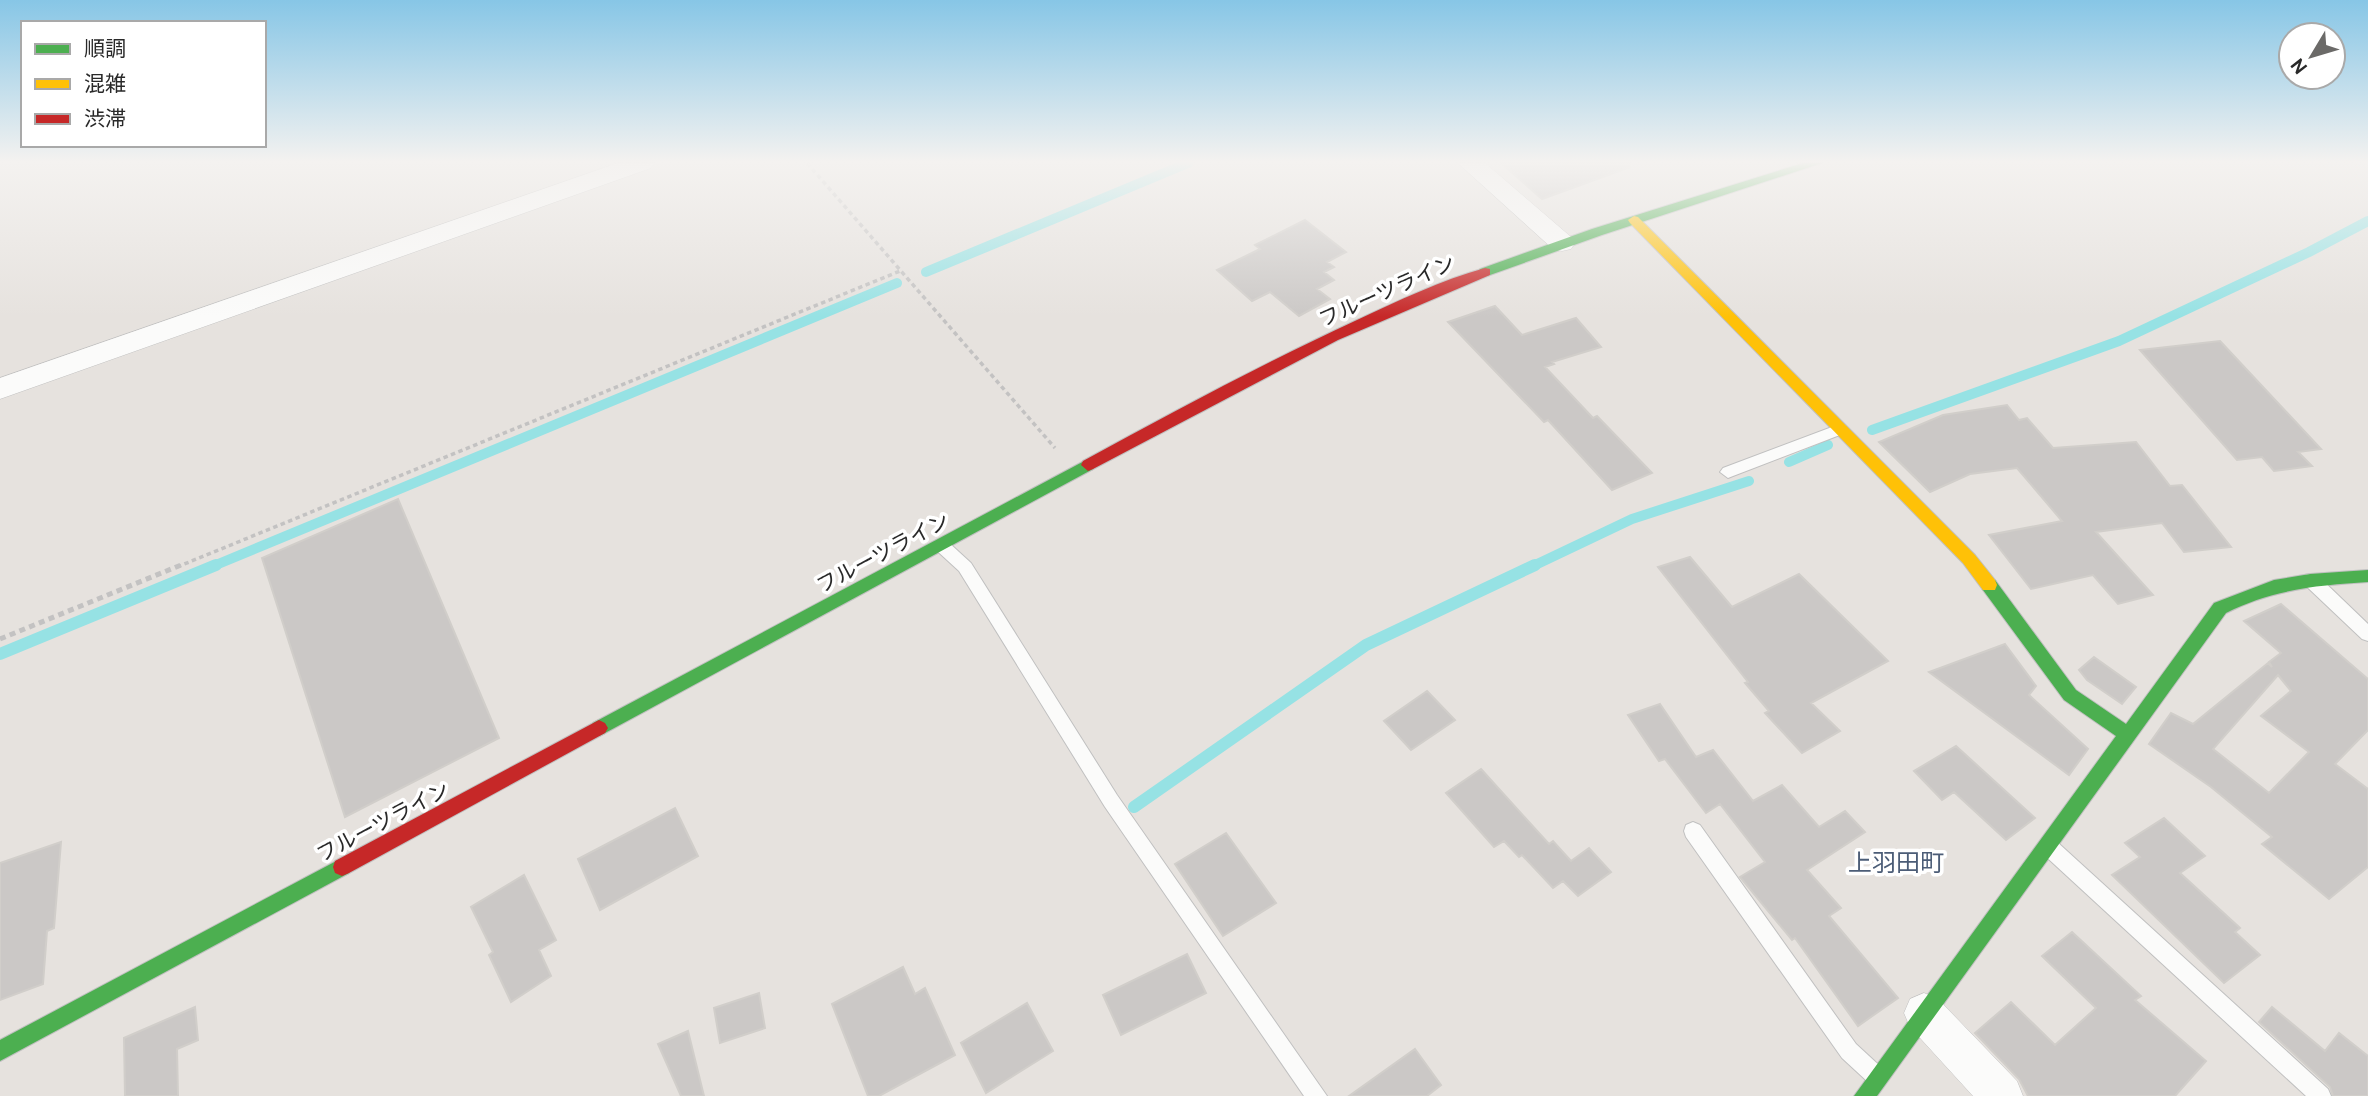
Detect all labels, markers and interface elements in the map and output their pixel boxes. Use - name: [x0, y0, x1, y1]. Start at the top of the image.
- legend: [21, 21, 266, 147]
- north arrow: [2277, 21, 2347, 91]
- text: 順調: [84, 36, 126, 61]
- text: N: [2286, 54, 2312, 79]
- text: 混雑: [84, 71, 126, 96]
- text: 渋滞: [84, 106, 126, 131]
- street label: フルーツライン: [1315, 249, 1459, 332]
- street label: フルーツライン: [812, 507, 953, 598]
- street label: フルーツライン: [312, 776, 453, 867]
- district label: 上羽田町: [1848, 848, 1944, 877]

